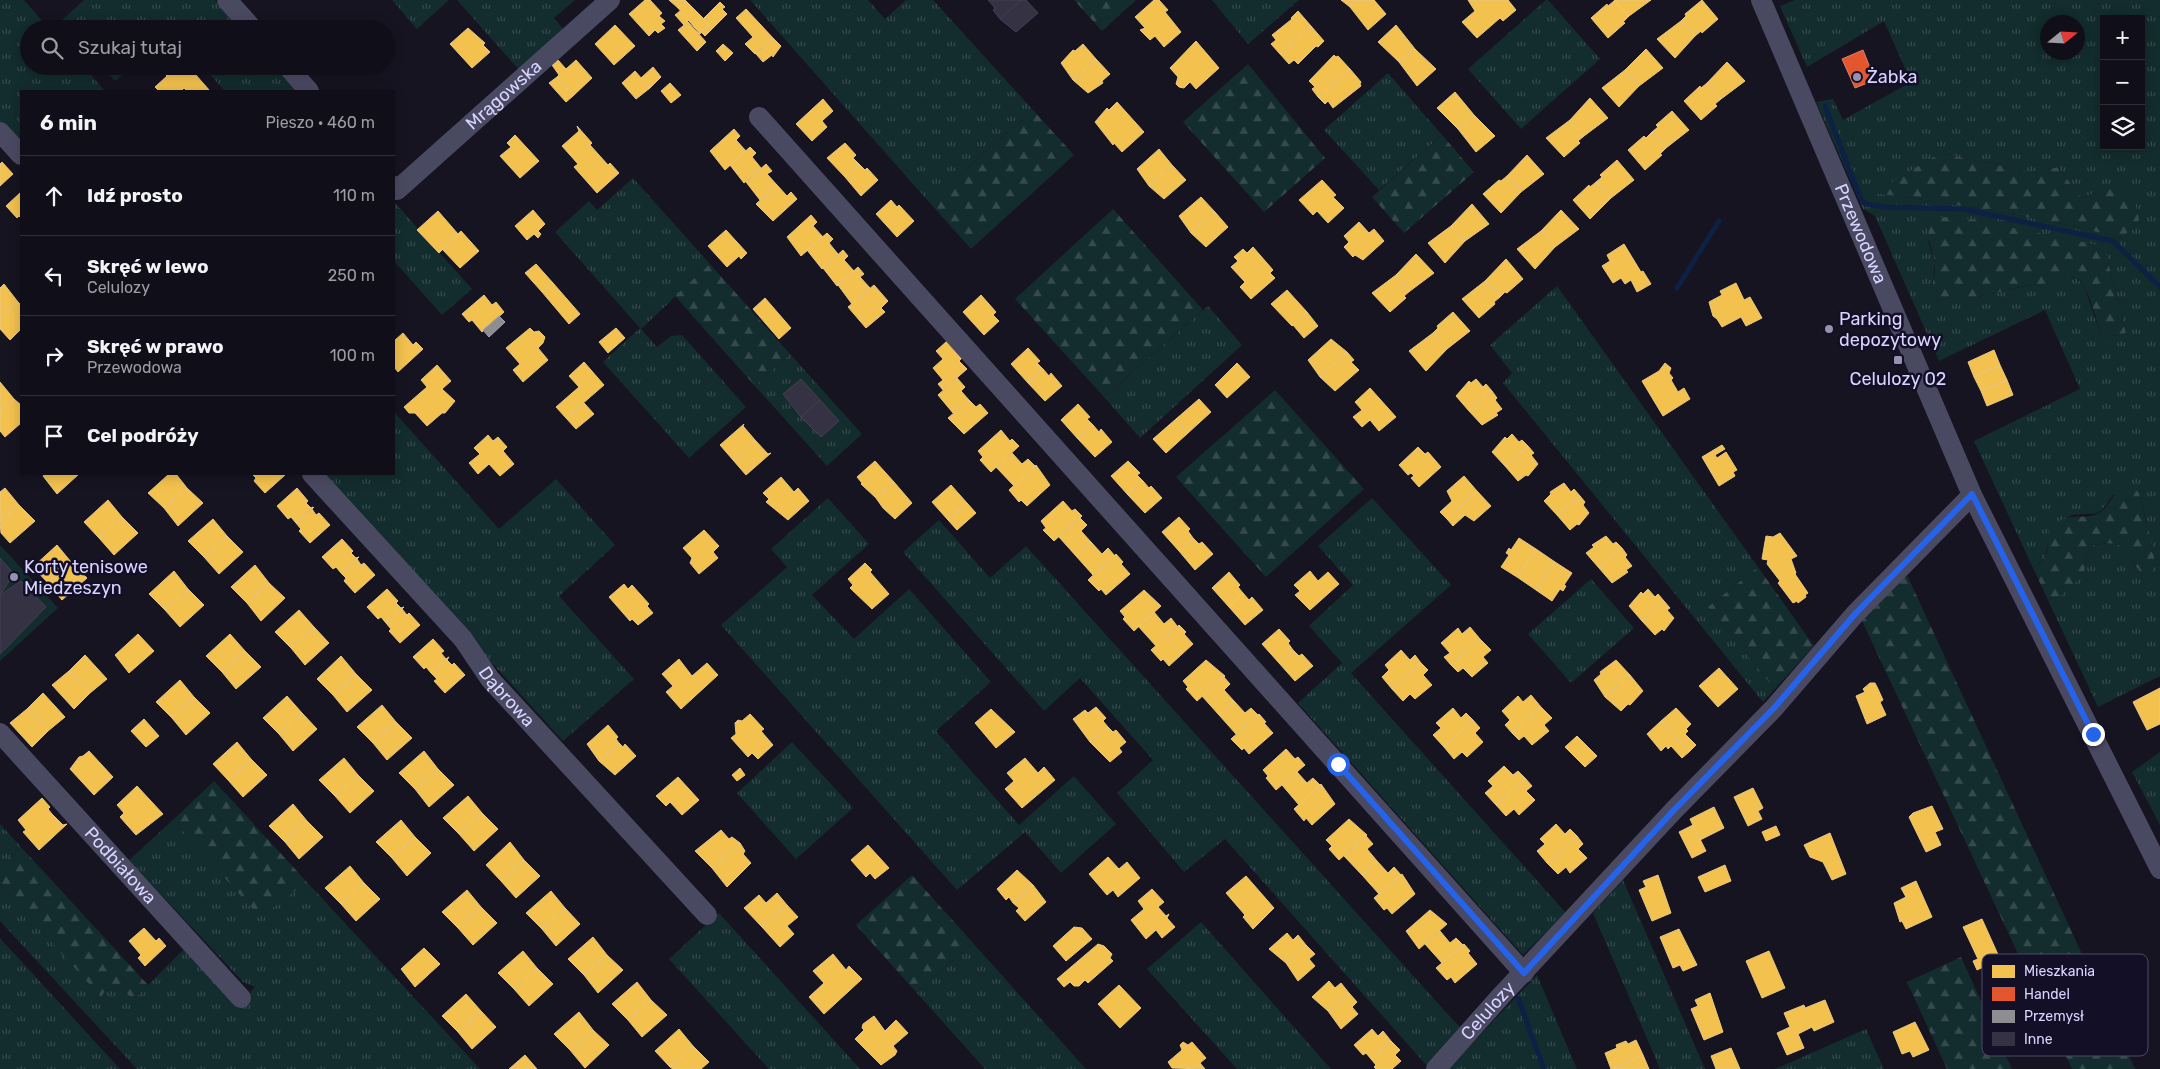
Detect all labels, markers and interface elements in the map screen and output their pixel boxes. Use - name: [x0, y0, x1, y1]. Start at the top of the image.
- north arrow: [2040, 15, 2085, 60]
- map controls: [2100, 15, 2145, 150]
- button: +: [2100, 15, 2145, 60]
- search box: [20, 20, 395, 75]
- icon: search: [38, 34, 66, 62]
- text: Szukaj tutaj: [78, 36, 182, 59]
- street label: Mrągowska: [461, 55, 546, 134]
- button: −: [2100, 60, 2145, 105]
- place label: Żabka: [1867, 66, 1918, 88]
- marker: Żabka: [1851, 71, 1863, 83]
- button: layers: [2100, 105, 2145, 150]
- text: 6 min: [40, 110, 97, 135]
- text: Pieszo · 460 m: [266, 113, 375, 132]
- street label: Przewodowa: [1830, 180, 1892, 287]
- icon: ahead: [40, 182, 68, 210]
- text: Idź prosto: [87, 184, 183, 207]
- text: 110 m: [333, 186, 375, 205]
- text: Skręć w lewo: [87, 255, 209, 278]
- icon: left: [40, 262, 68, 290]
- text: 250 m: [328, 266, 375, 285]
- text: Celulozy: [87, 278, 150, 297]
- place label: Parking depozytowy: [1839, 308, 1941, 351]
- marker: Parking depozytowy: [1823, 323, 1835, 335]
- text: Skręć w prawo: [87, 335, 224, 358]
- icon: right: [40, 342, 68, 370]
- text: 100 m: [330, 346, 375, 365]
- marker: Celulozy 02: [1892, 354, 1904, 366]
- text: Przewodowa: [87, 358, 182, 377]
- place label: Celulozy 02: [1850, 368, 1946, 390]
- icon: arrive: [40, 422, 68, 450]
- text: Cel podróży: [87, 424, 199, 447]
- place label: Korty tenisowe Miedzeszyn: [24, 556, 148, 599]
- marker: Korty tenisowe Miedzeszyn: [8, 571, 20, 583]
- street label: Dąbrowa: [474, 662, 539, 731]
- route end: [2082, 723, 2105, 746]
- route start: [1327, 753, 1350, 776]
- street label: Podbiałowa: [80, 822, 161, 909]
- legend: [1982, 954, 2148, 1056]
- text: Mieszkania: [2024, 963, 2095, 980]
- street label: Celulozy: [1456, 977, 1520, 1045]
- text: Handel: [2024, 986, 2070, 1003]
- text: Przemysł: [2024, 1008, 2084, 1025]
- text: Inne: [2024, 1031, 2053, 1048]

